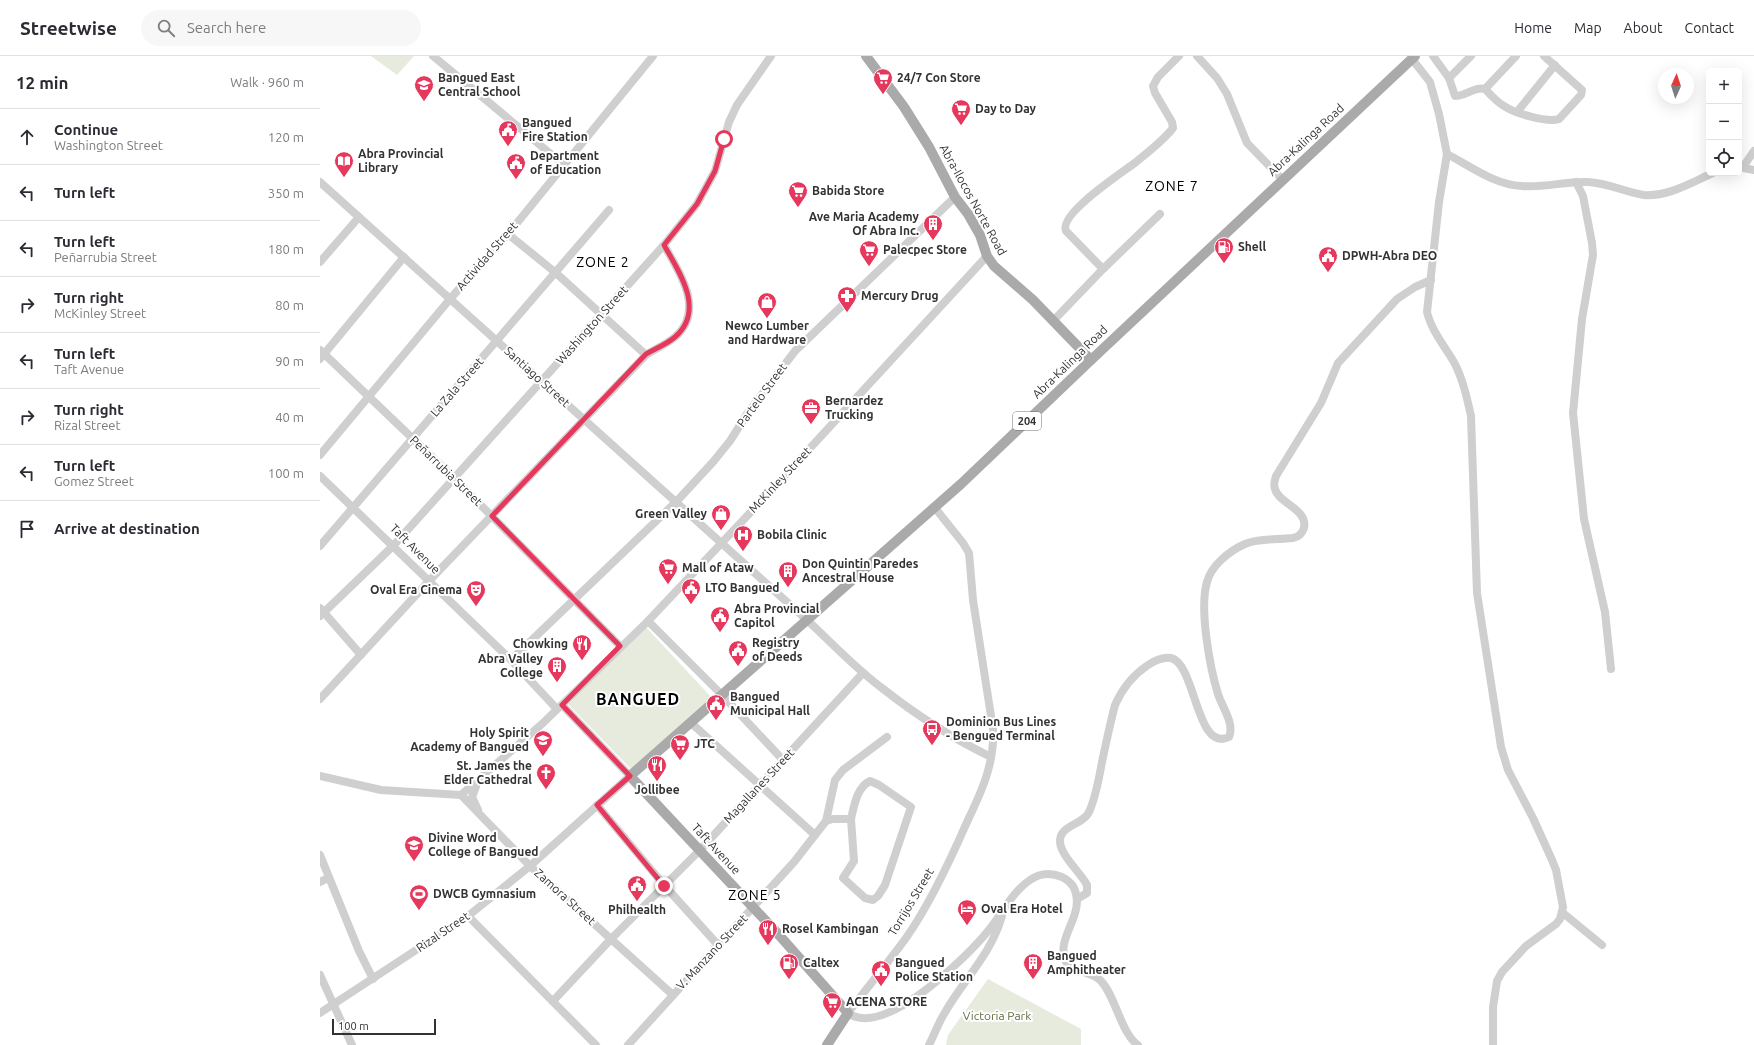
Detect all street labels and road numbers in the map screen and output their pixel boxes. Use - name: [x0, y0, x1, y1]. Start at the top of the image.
- street label: Abra-Kalinga Road: [1265, 101, 1346, 178]
- street label: Abra-Ilocos Norte Road: [938, 142, 1009, 257]
- street label: Actividad Street: [453, 219, 520, 292]
- street label: Washington Street: [553, 283, 630, 366]
- street label: Abra-Kalinga Road: [1030, 323, 1110, 401]
- street label: Santiago Street: [502, 344, 573, 410]
- street label: La Zala Street: [428, 354, 486, 419]
- street label: Partelo Street: [734, 360, 789, 429]
- road number: 204: [1013, 412, 1041, 430]
- street label: Peñarrubia Street: [408, 433, 485, 508]
- street label: McKinley Street: [746, 444, 814, 515]
- street label: Taft Avenue: [388, 521, 443, 576]
- street label: Magallanes Street: [721, 746, 797, 826]
- street label: Taft Avenue: [690, 821, 743, 877]
- street label: Torrijos Street: [885, 865, 936, 938]
- street label: Zamora Street: [532, 866, 599, 928]
- street label: Rizal Street: [414, 909, 472, 954]
- street label: V. Manzano Street: [674, 911, 750, 992]

